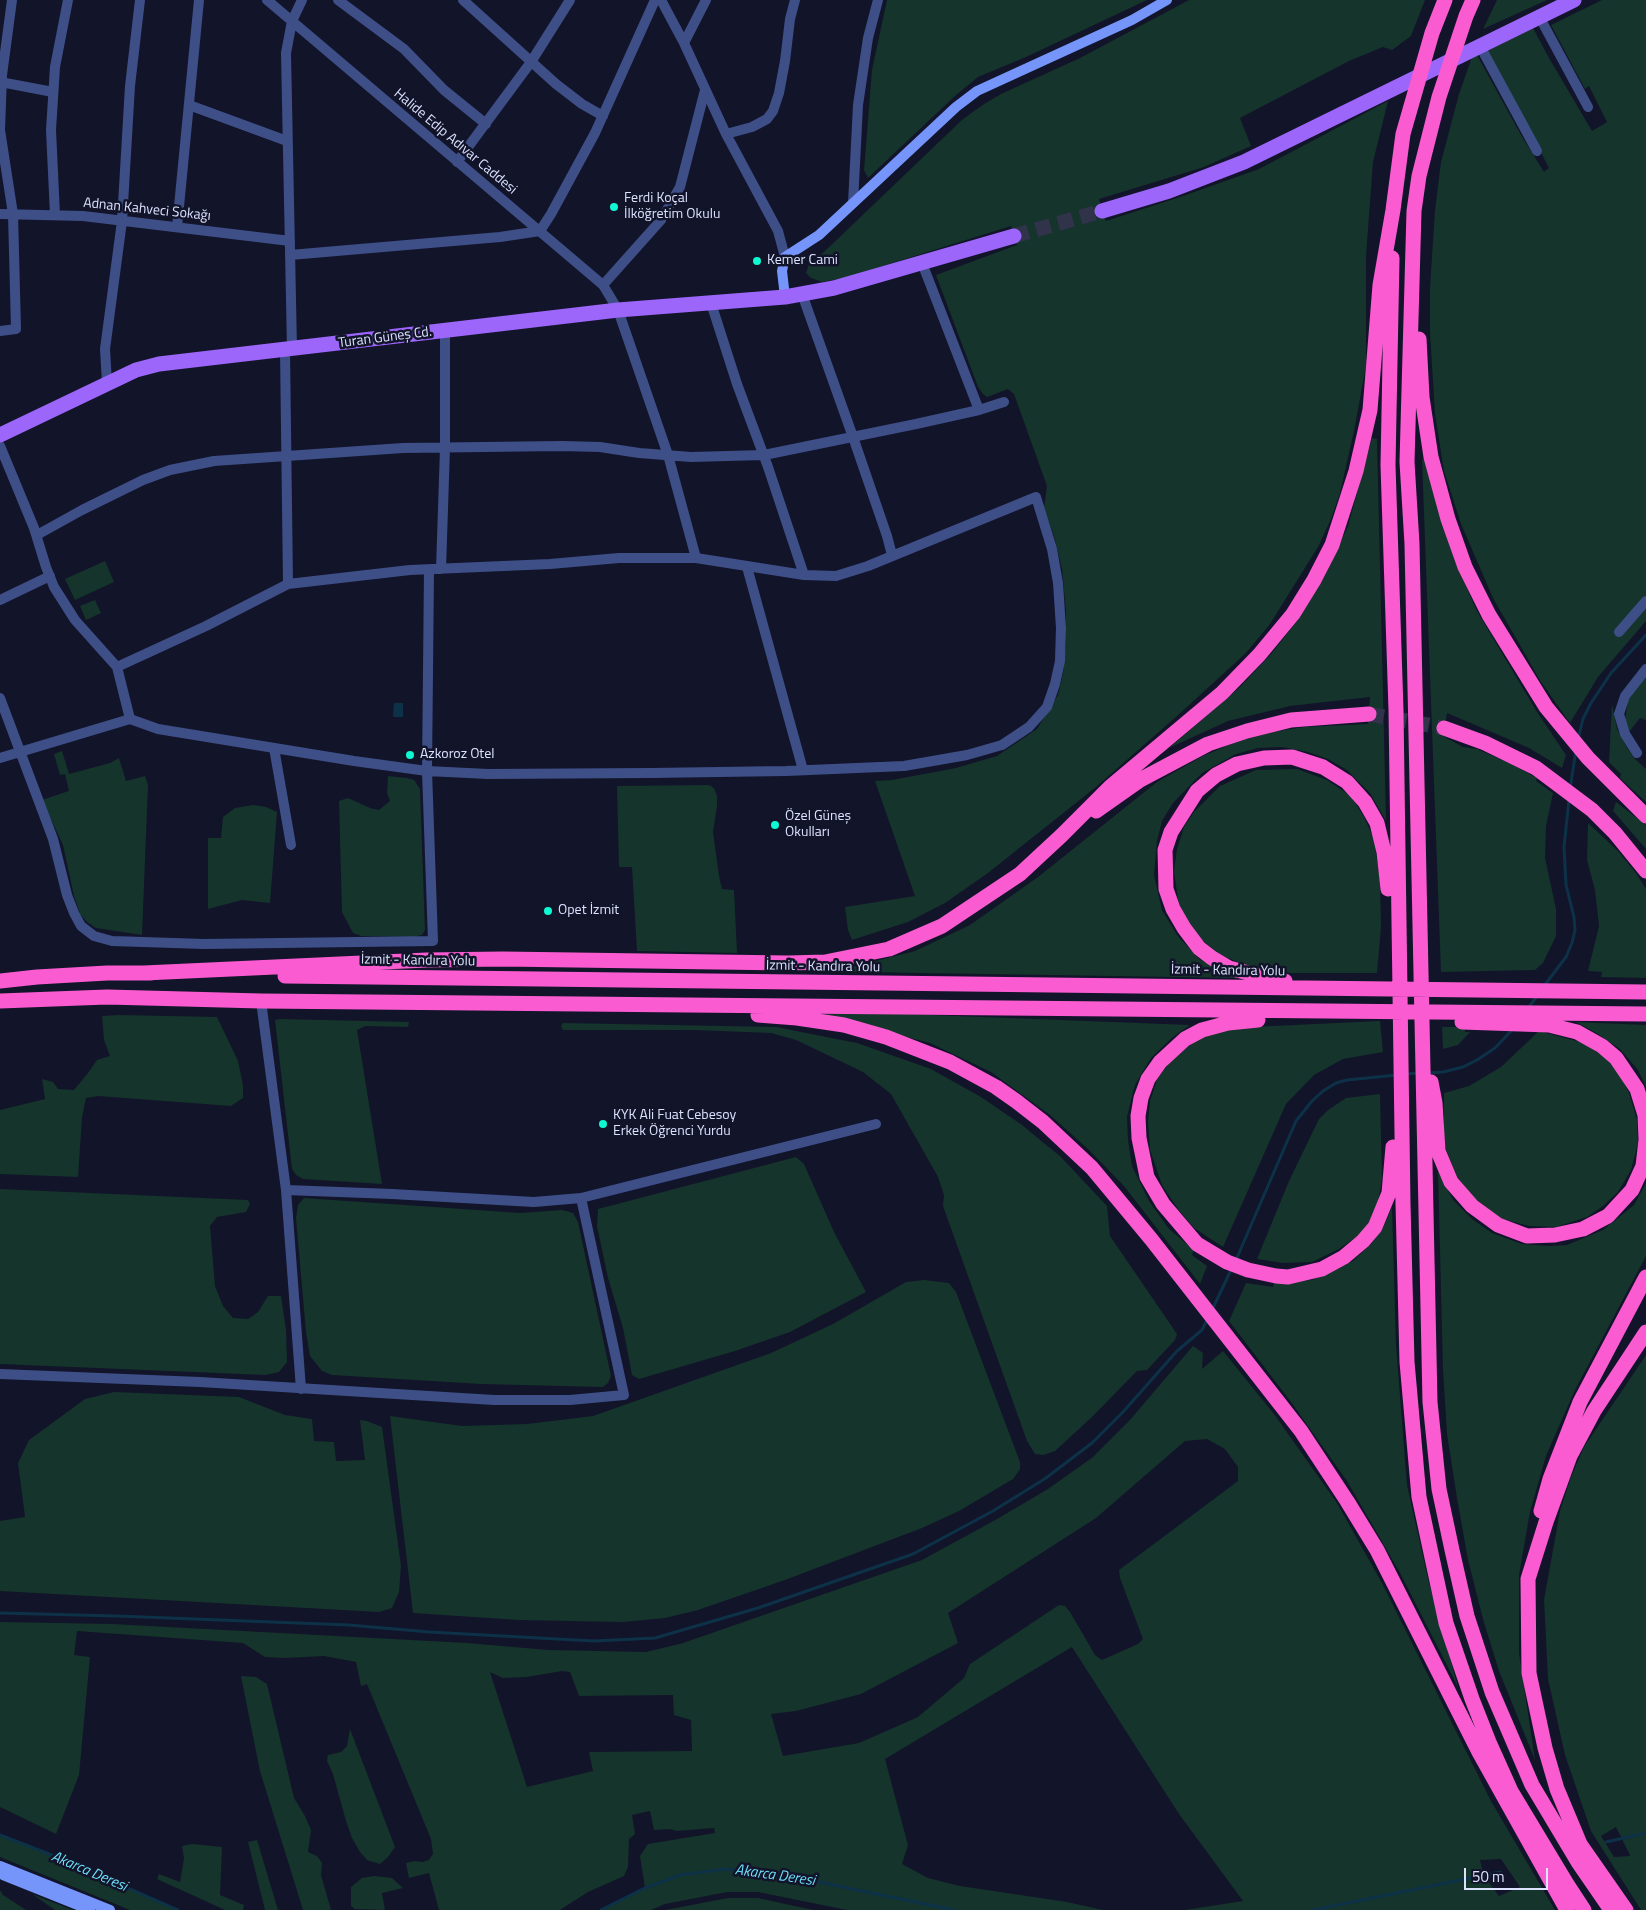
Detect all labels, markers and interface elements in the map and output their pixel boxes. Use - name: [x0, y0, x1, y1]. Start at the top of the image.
- street label: Halide Edip Adıvar Caddesi: [390, 86, 520, 198]
- place label: Ferdi Koçal İlköğretim Okulu: [624, 191, 720, 223]
- street label: Adnan Kahveci Sokağı: [82, 195, 212, 225]
- marker: Ferdi Koçal İlköğretim Okulu: [608, 201, 620, 213]
- place label: Kemer Cami: [767, 253, 838, 269]
- marker: Kemer Cami: [751, 255, 763, 267]
- street label: Turan Güneş Cd.: [337, 324, 433, 352]
- place label: Azkoroz Otel: [420, 747, 495, 763]
- marker: Azkoroz Otel: [404, 749, 416, 761]
- place label: Özel Güneş Okulları: [785, 809, 851, 842]
- marker: Özel Güneş Okulları: [769, 819, 781, 831]
- place label: Opet İzmit: [558, 903, 619, 919]
- marker: Opet İzmit: [542, 905, 554, 917]
- street label: İzmit - Kandıra Yolu: [361, 952, 475, 970]
- street label: İzmit - Kandıra Yolu: [766, 958, 880, 976]
- street label: İzmit - Kandıra Yolu: [1171, 962, 1285, 980]
- place label: KYK Ali Fuat Cebesoy Erkek Öğrenci Yurdu: [613, 1108, 736, 1140]
- marker: KYK Ali Fuat Cebesoy Erkek Öğrenci Yurdu: [597, 1118, 609, 1130]
- water label: Akarca Deresi: [48, 1848, 130, 1896]
- scale bar: [1466, 1858, 1550, 1890]
- water label: Akarca Deresi: [734, 1861, 816, 1891]
- text: 50 m: [1472, 1865, 1505, 1888]

